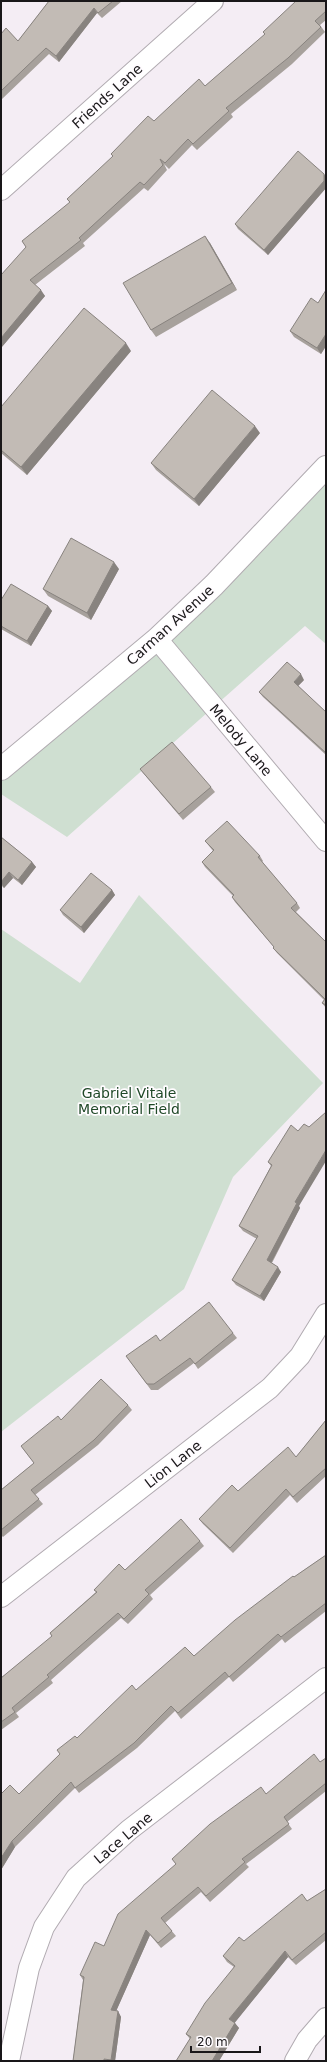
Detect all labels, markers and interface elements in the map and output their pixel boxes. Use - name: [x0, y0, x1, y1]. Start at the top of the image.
- street label: Friends Lane: [69, 60, 145, 132]
- street label: Carman Avenue: [123, 582, 217, 668]
- street label: Melody Lane: [206, 701, 276, 779]
- park label: Gabriel Vitale Memorial Field: [78, 1085, 180, 1117]
- street label: Lion Lane: [141, 1437, 205, 1491]
- street label: Lace Lane: [91, 1809, 155, 1867]
- scale bar: [191, 2028, 260, 2054]
- text: 20 m: [197, 2035, 228, 2049]

